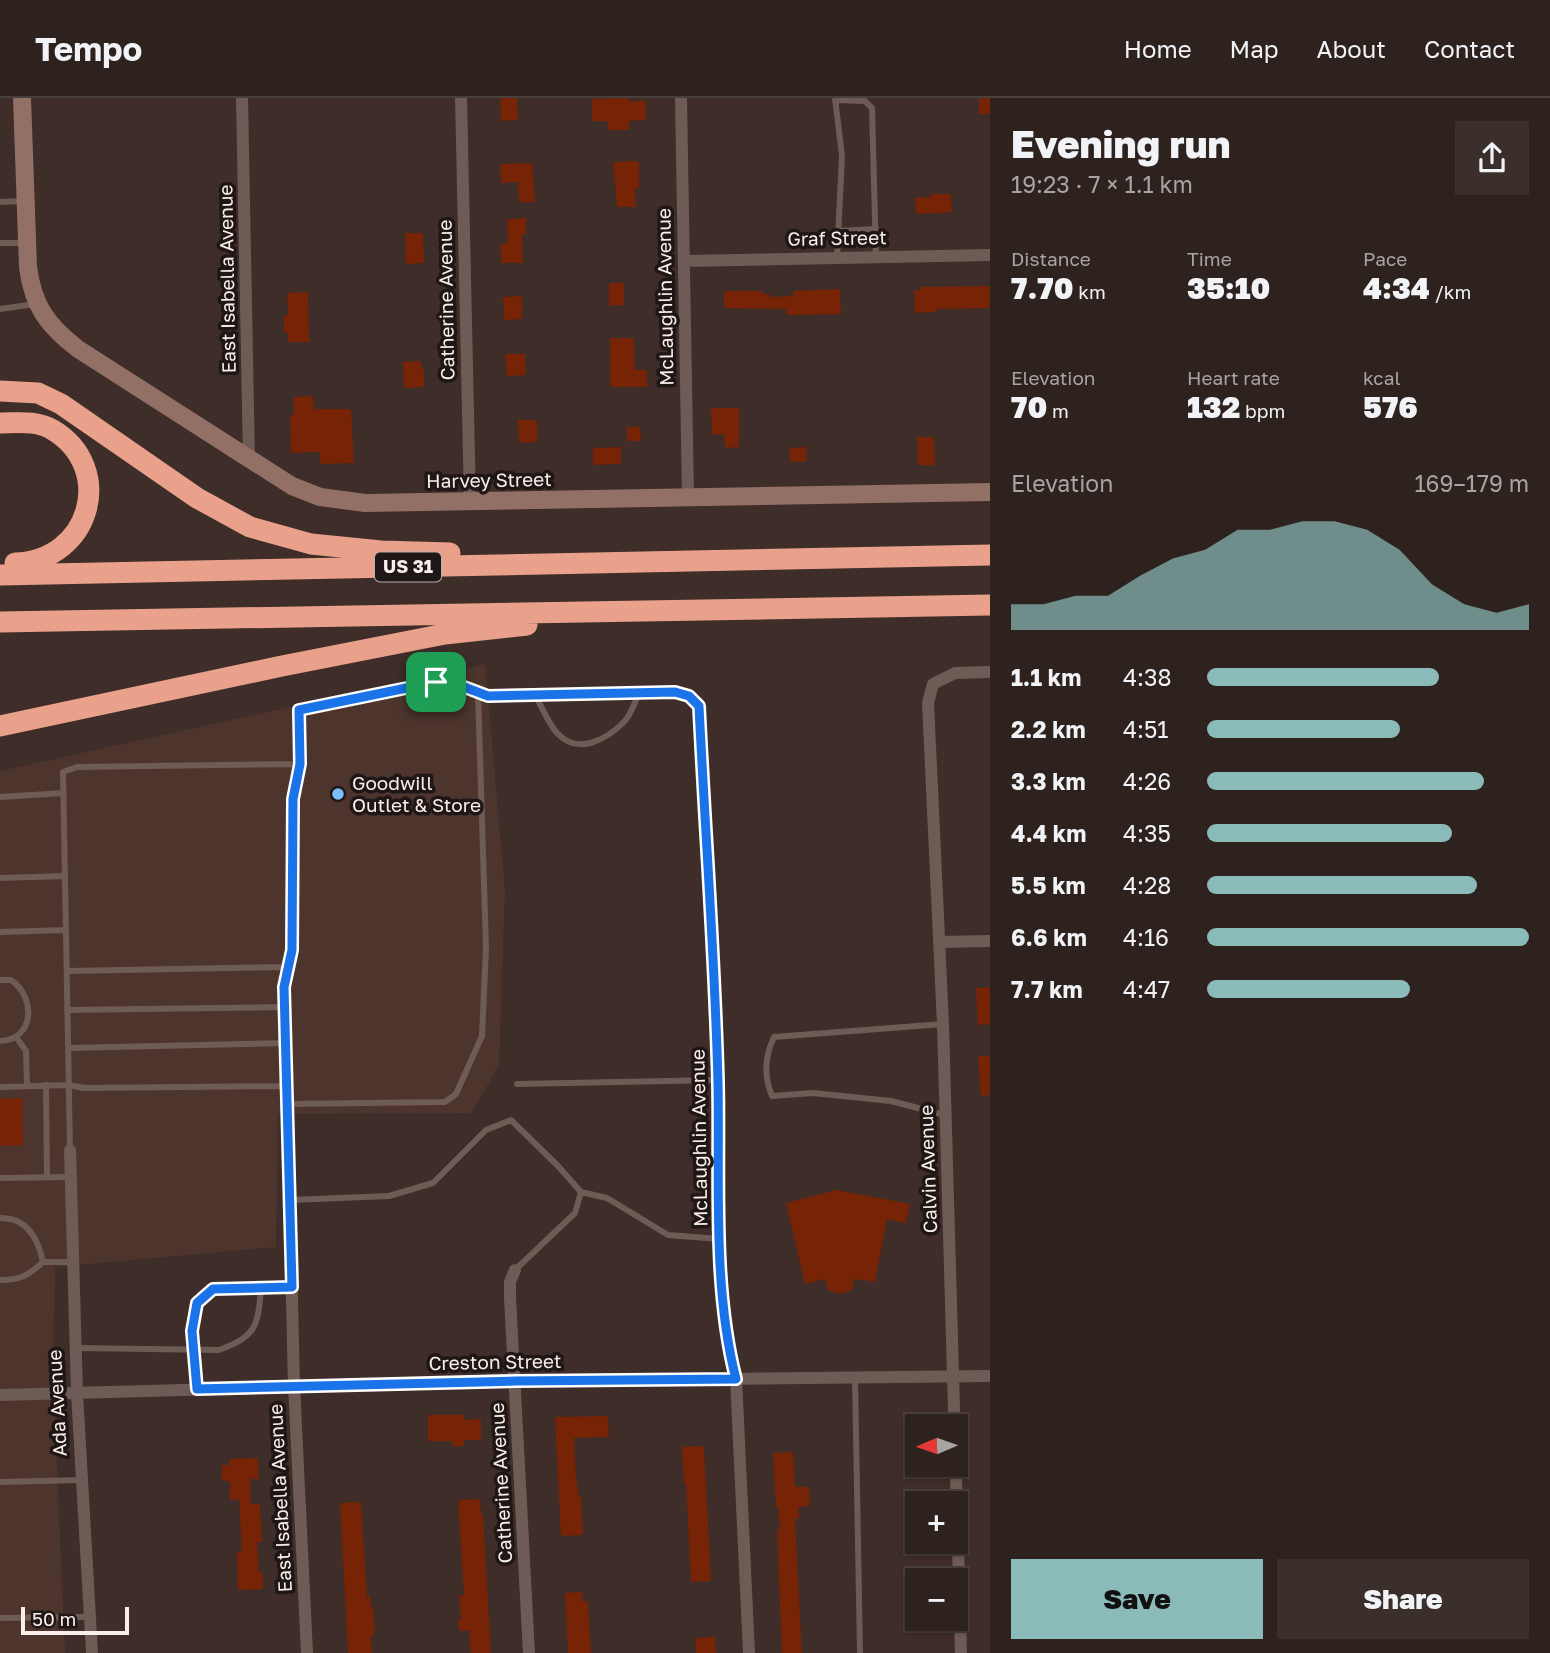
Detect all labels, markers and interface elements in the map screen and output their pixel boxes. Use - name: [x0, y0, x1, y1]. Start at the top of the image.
- text: Tempo: [35, 29, 142, 68]
- text: Home: [1124, 34, 1192, 63]
- text: Map: [1230, 34, 1279, 63]
- text: About: [1317, 34, 1386, 63]
- text: Contact: [1424, 34, 1515, 63]
- text: Evening run: [1011, 121, 1230, 166]
- button: share: [1455, 121, 1529, 195]
- text: 19:23 · 7 × 1.1 km: [1011, 170, 1193, 198]
- street label: East Isabella Avenue: [213, 184, 240, 374]
- street label: McLaughlin Avenue: [651, 208, 678, 386]
- street label: Catherine Avenue: [433, 219, 458, 381]
- street label: Graf Street: [787, 225, 887, 250]
- text: Distance: [1011, 247, 1091, 270]
- text: Time: [1187, 247, 1232, 270]
- text: Pace: [1363, 247, 1407, 270]
- text: 7.70: [1011, 270, 1074, 306]
- text: 35:10: [1187, 270, 1270, 306]
- text: 4:34: [1363, 270, 1430, 306]
- text: km: [1074, 280, 1106, 303]
- text: /km: [1430, 280, 1471, 303]
- text: Elevation: [1011, 366, 1096, 389]
- text: Heart rate: [1187, 366, 1280, 389]
- text: kcal: [1363, 366, 1401, 389]
- text: 70: [1011, 389, 1047, 425]
- text: 132: [1187, 389, 1240, 425]
- text: 576: [1363, 389, 1418, 425]
- text: m: [1047, 399, 1069, 422]
- text: bpm: [1240, 399, 1285, 422]
- street label: Harvey Street: [426, 467, 552, 492]
- text: Elevation: [1011, 469, 1113, 497]
- text: 169–179 m: [1414, 469, 1529, 497]
- road number: US 31: [375, 552, 441, 582]
- pin: [406, 652, 466, 712]
- icon: arrive: [417, 663, 455, 701]
- text: 1.1 km: [1011, 663, 1081, 691]
- text: 4:38: [1123, 663, 1171, 691]
- text: 2.2 km: [1011, 715, 1086, 743]
- text: 4:51: [1123, 715, 1168, 743]
- text: 3.3 km: [1011, 767, 1086, 795]
- text: 4:26: [1123, 767, 1171, 795]
- place label: Goodwill Outlet & Store: [352, 771, 481, 816]
- marker: Goodwill Outlet & Store: [330, 786, 346, 802]
- text: 4.4 km: [1011, 819, 1086, 847]
- text: 4:35: [1123, 819, 1171, 847]
- text: 5.5 km: [1011, 871, 1086, 899]
- text: 4:28: [1123, 871, 1171, 899]
- text: 6.6 km: [1011, 923, 1087, 951]
- text: 4:16: [1123, 923, 1169, 951]
- text: 7.7 km: [1011, 975, 1083, 1003]
- text: 4:47: [1123, 975, 1170, 1003]
- street label: McLaughlin Avenue: [685, 1049, 712, 1227]
- street label: Calvin Avenue: [914, 1104, 941, 1234]
- street label: Ada Avenue: [42, 1349, 71, 1457]
- street label: Creston Street: [428, 1349, 562, 1374]
- street label: Catherine Avenue: [485, 1402, 516, 1564]
- street label: East Isabella Avenue: [263, 1403, 296, 1593]
- north arrow: [905, 1414, 968, 1477]
- map controls: [905, 1414, 968, 1631]
- button: +: [905, 1491, 968, 1554]
- button: Save: [1011, 1559, 1263, 1639]
- button: Share: [1277, 1559, 1529, 1639]
- button: −: [905, 1568, 968, 1631]
- scale bar: [21, 1604, 130, 1636]
- text: 50 m: [32, 1607, 76, 1630]

